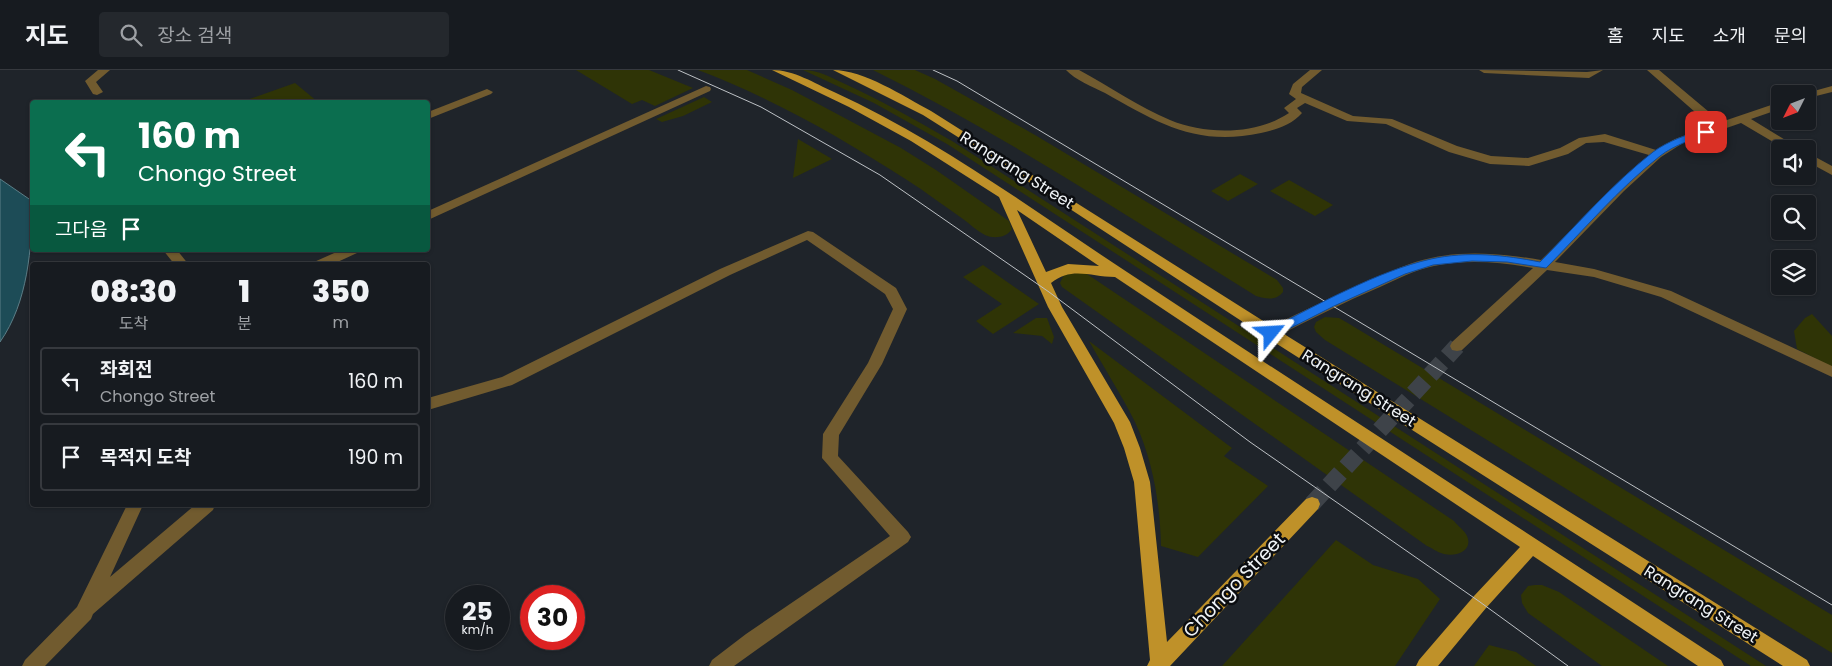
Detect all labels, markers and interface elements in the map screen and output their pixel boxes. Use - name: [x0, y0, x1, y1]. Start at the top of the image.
- search box: [99, 12, 449, 57]
- text: 지도: [25, 19, 69, 52]
- icon: search: [117, 21, 145, 49]
- text: 장소 검색: [157, 22, 232, 49]
- text: 홈: [1607, 23, 1624, 48]
- text: 지도: [1652, 23, 1685, 48]
- text: 소개: [1713, 23, 1746, 48]
- text: 문의: [1774, 23, 1807, 48]
- north arrow: [1771, 85, 1816, 130]
- map controls: [1771, 85, 1816, 295]
- text: 160 m: [138, 111, 241, 160]
- pin: [1685, 111, 1727, 153]
- icon: arrive: [1692, 118, 1720, 146]
- icon: left: [55, 120, 120, 185]
- street label: Rangrang Street: [956, 126, 1079, 214]
- button: sound: [1771, 140, 1816, 185]
- text: Chongo Street: [138, 158, 296, 189]
- button: search: [1771, 195, 1816, 240]
- icon: arrive: [117, 215, 145, 243]
- text: 그다음: [55, 216, 107, 243]
- button: layers: [1771, 250, 1816, 295]
- text: 08:30: [90, 270, 177, 313]
- text: 1: [239, 270, 250, 313]
- text: 350: [312, 270, 370, 313]
- position arrow: [1244, 306, 1296, 358]
- text: m: [333, 311, 349, 334]
- text: 도착: [119, 312, 148, 335]
- text: 분: [237, 312, 252, 335]
- street label: Rangrang Street: [1298, 344, 1421, 432]
- text: 좌회전: [100, 356, 152, 383]
- icon: left: [57, 367, 85, 395]
- text: 160 m: [348, 368, 403, 395]
- text: Chongo Street: [100, 385, 215, 408]
- icon: arrive: [57, 443, 85, 471]
- text: 목적지 도착: [100, 444, 191, 471]
- text: 190 m: [348, 444, 403, 471]
- street label: Chongo Street: [1177, 526, 1291, 644]
- street label: Rangrang Street: [1640, 560, 1763, 648]
- speed limit sign: 30: [520, 585, 585, 650]
- text: 25: [462, 594, 493, 629]
- text: km/h: [462, 621, 493, 638]

